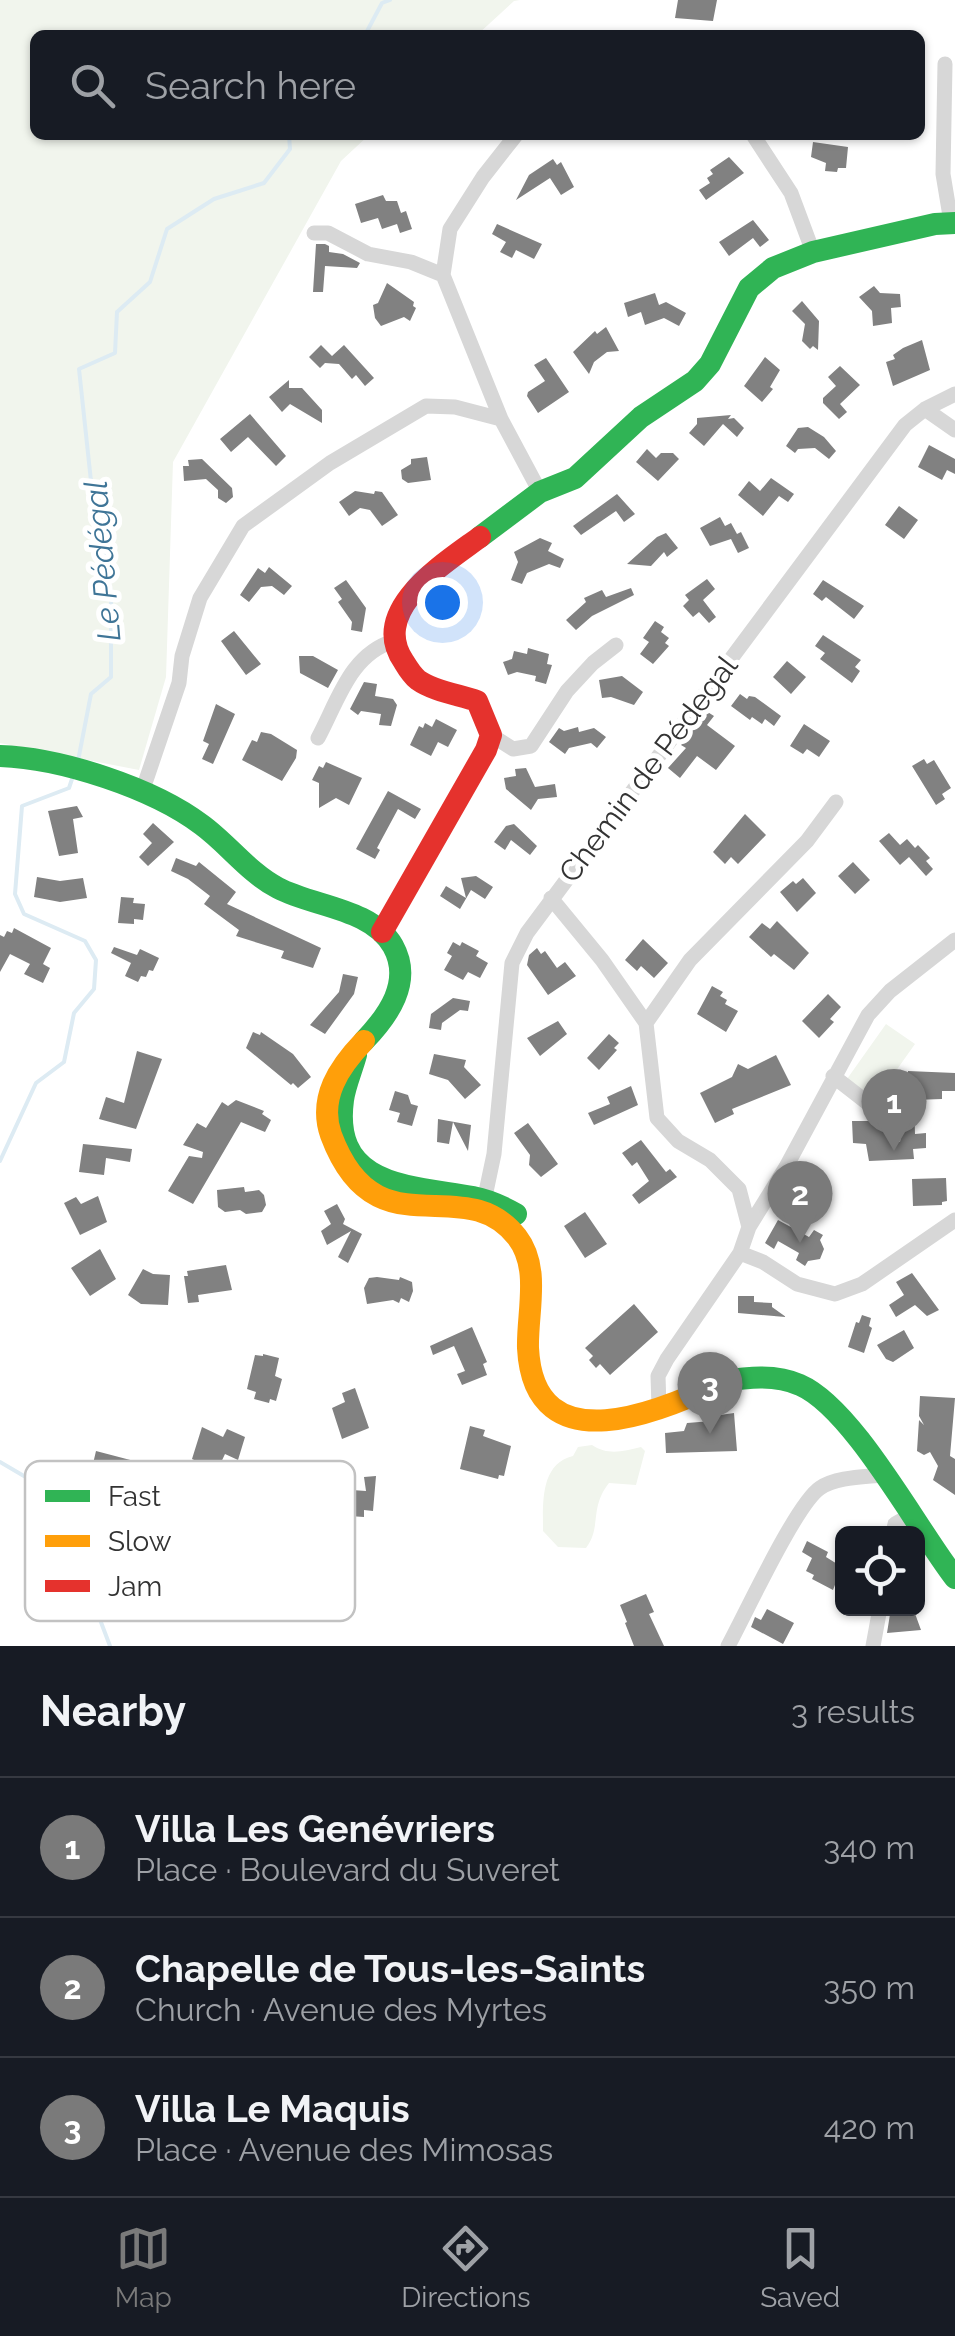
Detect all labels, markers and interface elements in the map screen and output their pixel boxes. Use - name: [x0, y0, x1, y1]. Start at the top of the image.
- search box: [30, 30, 925, 140]
- icon: search: [65, 58, 120, 113]
- text: Search here: [145, 63, 356, 108]
- water label: Le Pédégal: [77, 479, 127, 643]
- your location: [417, 577, 468, 628]
- street label: Chemin de Pédegal: [552, 648, 745, 889]
- pin: 1: [862, 1068, 926, 1151]
- pin: 2: [768, 1160, 832, 1243]
- pin: 3: [678, 1352, 742, 1434]
- legend: [25, 1461, 355, 1621]
- text: Fast: [108, 1480, 161, 1513]
- text: Slow: [108, 1525, 172, 1558]
- map controls: [835, 1526, 925, 1616]
- button: locate: [835, 1526, 925, 1616]
- text: Jam: [108, 1570, 162, 1603]
- text: Nearby: [40, 1687, 186, 1736]
- text: 3 results: [791, 1693, 915, 1730]
- text: Villa Les Genévriers: [135, 1806, 495, 1851]
- text: 1: [65, 1829, 80, 1866]
- text: 340 m: [823, 1829, 915, 1866]
- text: Place · Boulevard du Suveret: [135, 1851, 560, 1888]
- text: Chapelle de Tous-les-Saints: [135, 1946, 645, 1991]
- text: 2: [63, 1969, 82, 2006]
- text: 350 m: [823, 1969, 915, 2006]
- text: Church · Avenue des Myrtes: [135, 1991, 547, 2028]
- text: Villa Le Maquis: [135, 2086, 410, 2131]
- text: 3: [64, 2109, 81, 2146]
- text: 420 m: [824, 2109, 915, 2146]
- text: Place · Avenue des Mimosas: [135, 2131, 553, 2168]
- tab: Map: [115, 2221, 172, 2314]
- tab: Directions: [401, 2221, 531, 2314]
- tab: Saved: [760, 2221, 840, 2314]

